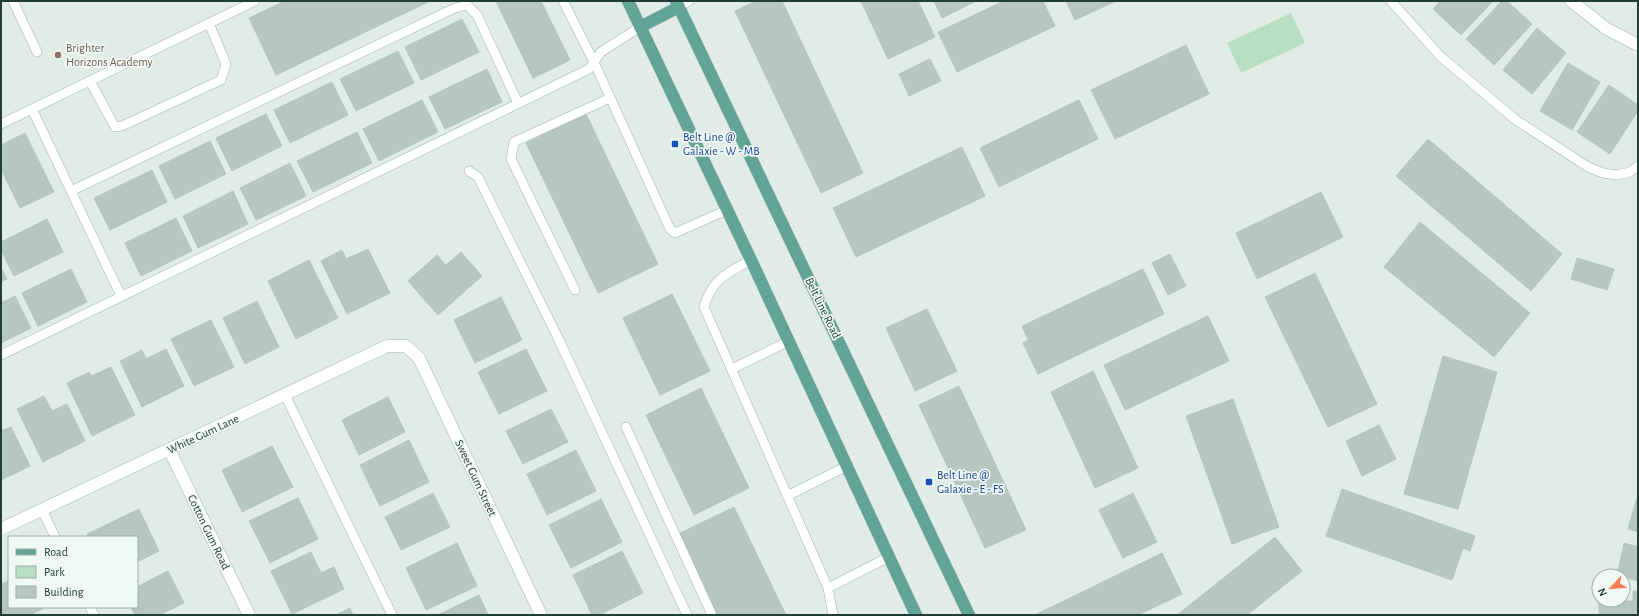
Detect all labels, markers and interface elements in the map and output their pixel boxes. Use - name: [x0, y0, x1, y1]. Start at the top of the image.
- place label: Brighter Horizons Academy: [66, 42, 153, 69]
- marker: Brighter Horizons Academy: [53, 50, 63, 60]
- place label: Belt Line @ Galaxie - W - MB: [683, 131, 760, 157]
- marker: Belt Line @ Galaxie - W - MB: [670, 139, 680, 149]
- street label: Belt Line Road: [803, 276, 843, 340]
- street label: White Gum Lane: [165, 412, 241, 456]
- street label: Sweet Gum Street: [453, 438, 499, 518]
- place label: Belt Line @ Galaxie - E - FS: [937, 469, 1004, 495]
- marker: Belt Line @ Galaxie - E - FS: [924, 477, 934, 487]
- street label: Cotton Gum Road: [186, 493, 232, 571]
- legend: [8, 536, 138, 608]
- text: Road: [44, 546, 68, 558]
- text: Park: [44, 566, 65, 578]
- north arrow: [1591, 568, 1631, 608]
- text: Building: [44, 586, 84, 598]
- text: N: [1596, 586, 1609, 598]

